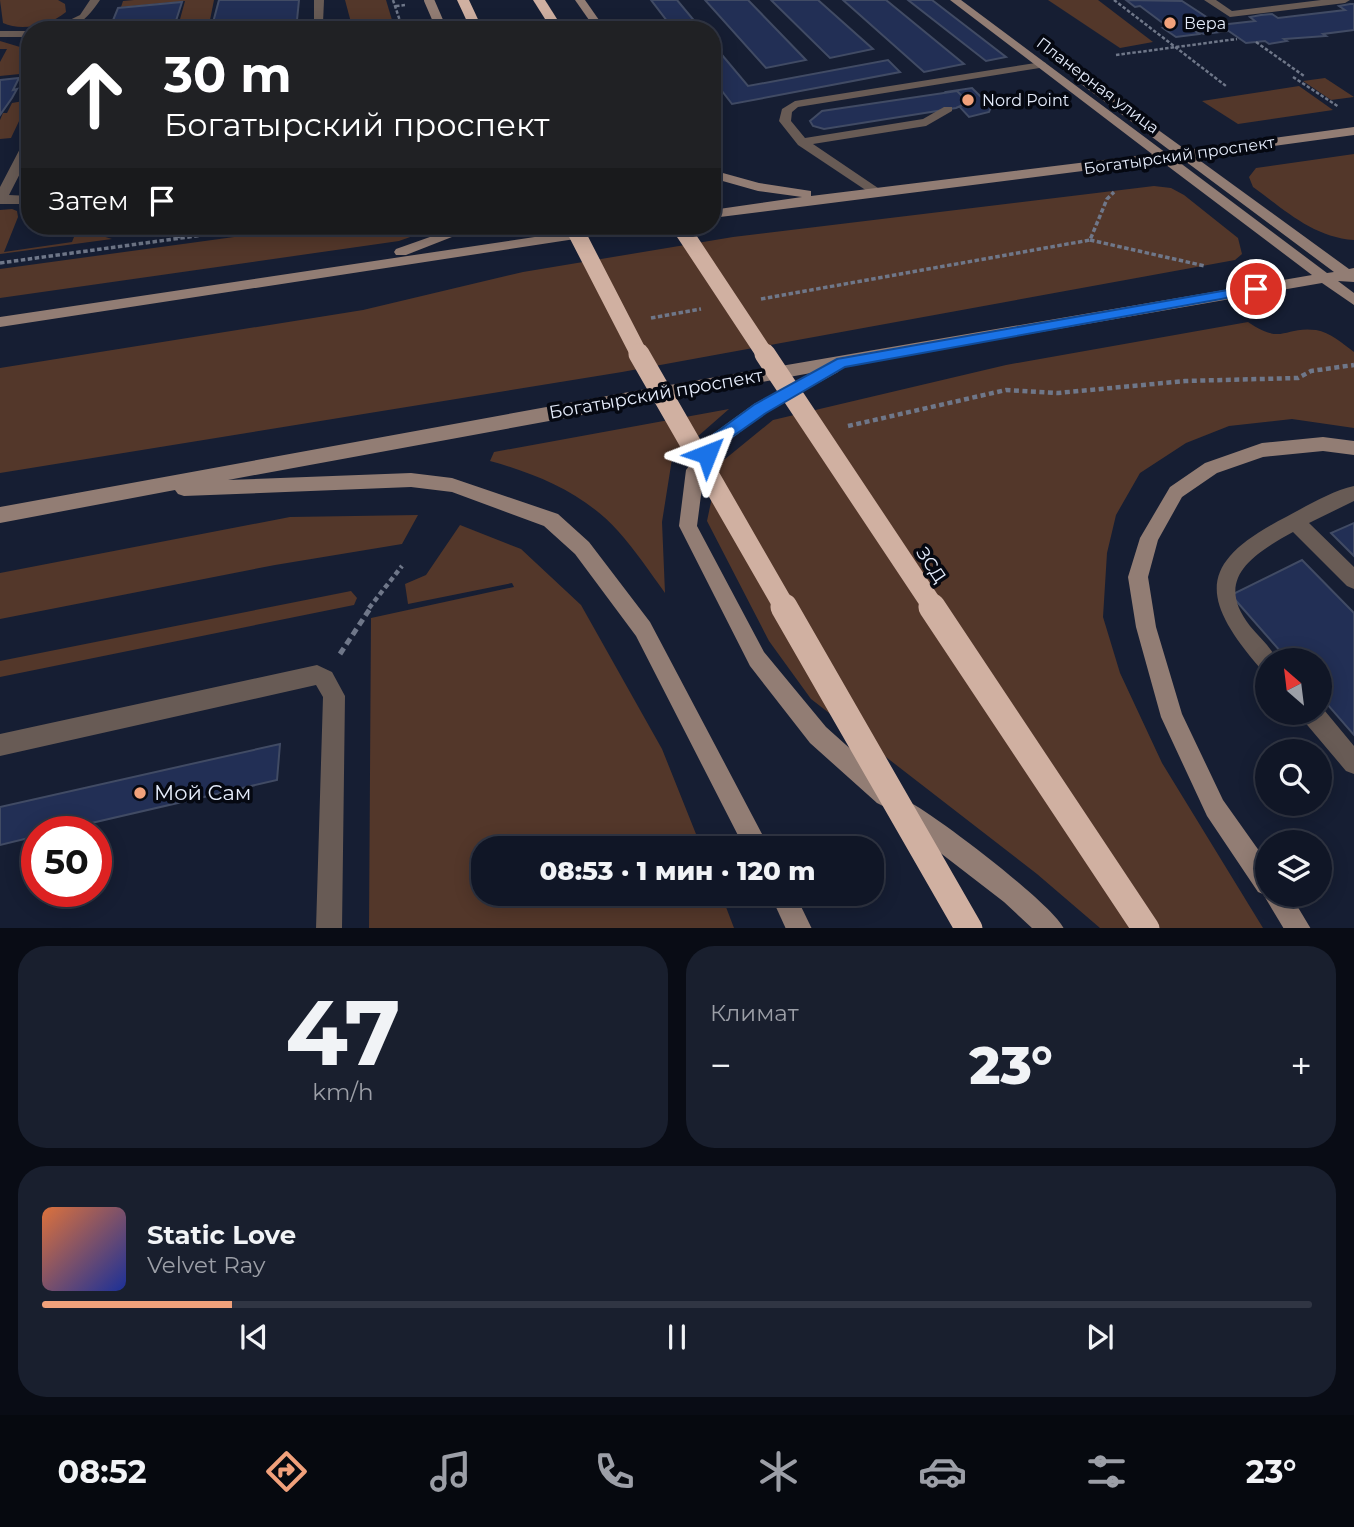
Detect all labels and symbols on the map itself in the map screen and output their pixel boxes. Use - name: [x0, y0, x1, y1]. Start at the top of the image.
- place label: Вера: [1184, 14, 1226, 33]
- marker: Вера: [1162, 15, 1178, 31]
- street label: Планерная улица: [1033, 33, 1163, 138]
- place label: Nord Point: [982, 91, 1070, 110]
- marker: Nord Point: [960, 92, 976, 108]
- street label: Богатырский проспект: [1082, 133, 1276, 178]
- pin: [1226, 259, 1286, 319]
- street label: Богатырский проспект: [547, 364, 765, 424]
- position arrow: [670, 417, 744, 491]
- street label: ЗСД: [911, 543, 951, 587]
- north arrow: [1255, 648, 1332, 724]
- place label: Мой Сам: [154, 780, 251, 805]
- marker: Мой Сам: [132, 785, 148, 801]
- speed limit sign: 50: [21, 816, 112, 907]

